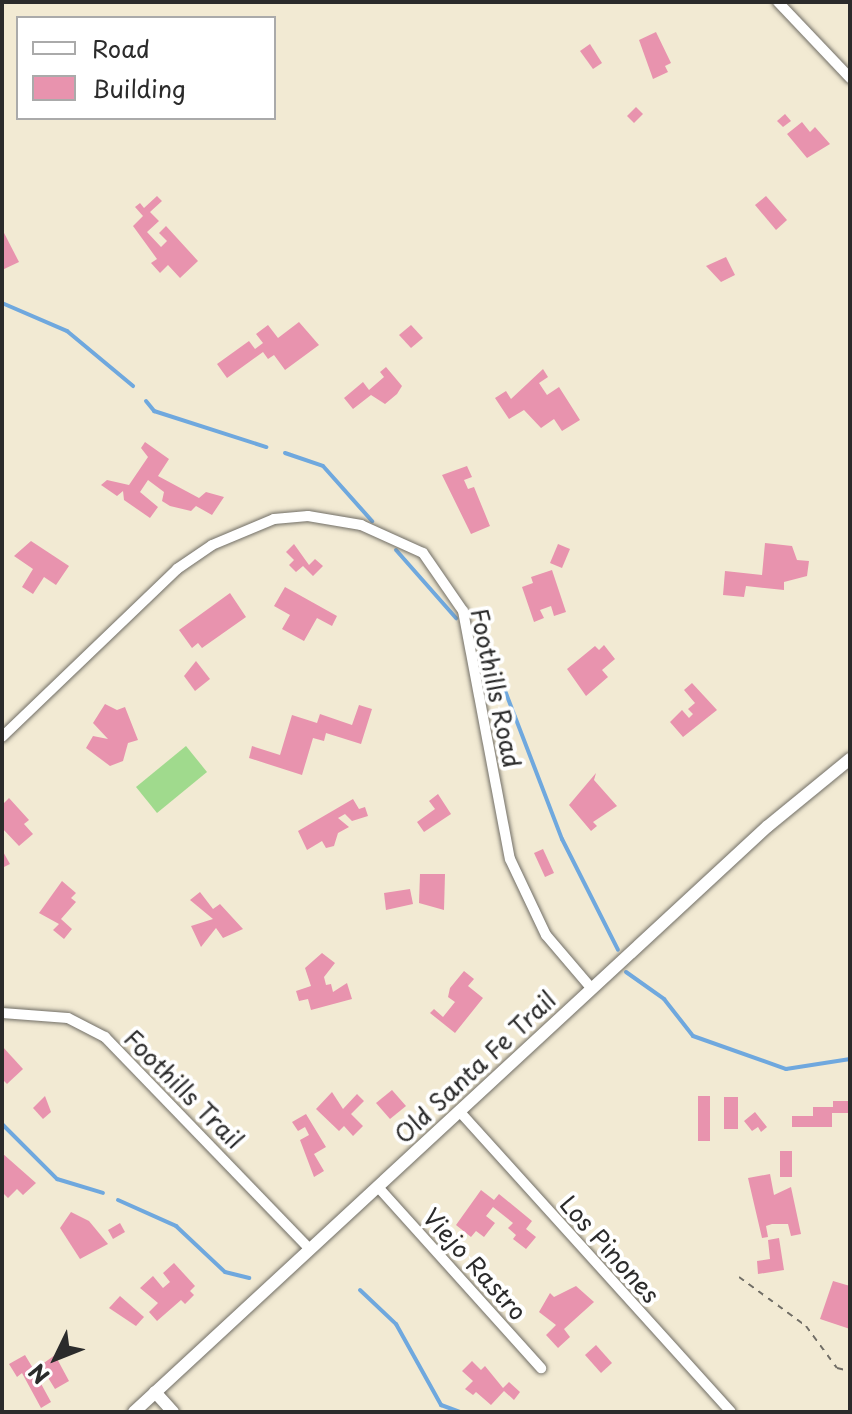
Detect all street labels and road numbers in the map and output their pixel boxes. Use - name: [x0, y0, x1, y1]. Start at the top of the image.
- street label: Foothills Road: [465, 606, 527, 770]
- street label: Old Santa Fe Trail: [388, 984, 562, 1150]
- street label: Foothills Trail: [118, 1023, 250, 1155]
- street label: Los Pinones: [554, 1189, 666, 1309]
- street label: Viejo Rastro: [418, 1203, 532, 1325]

